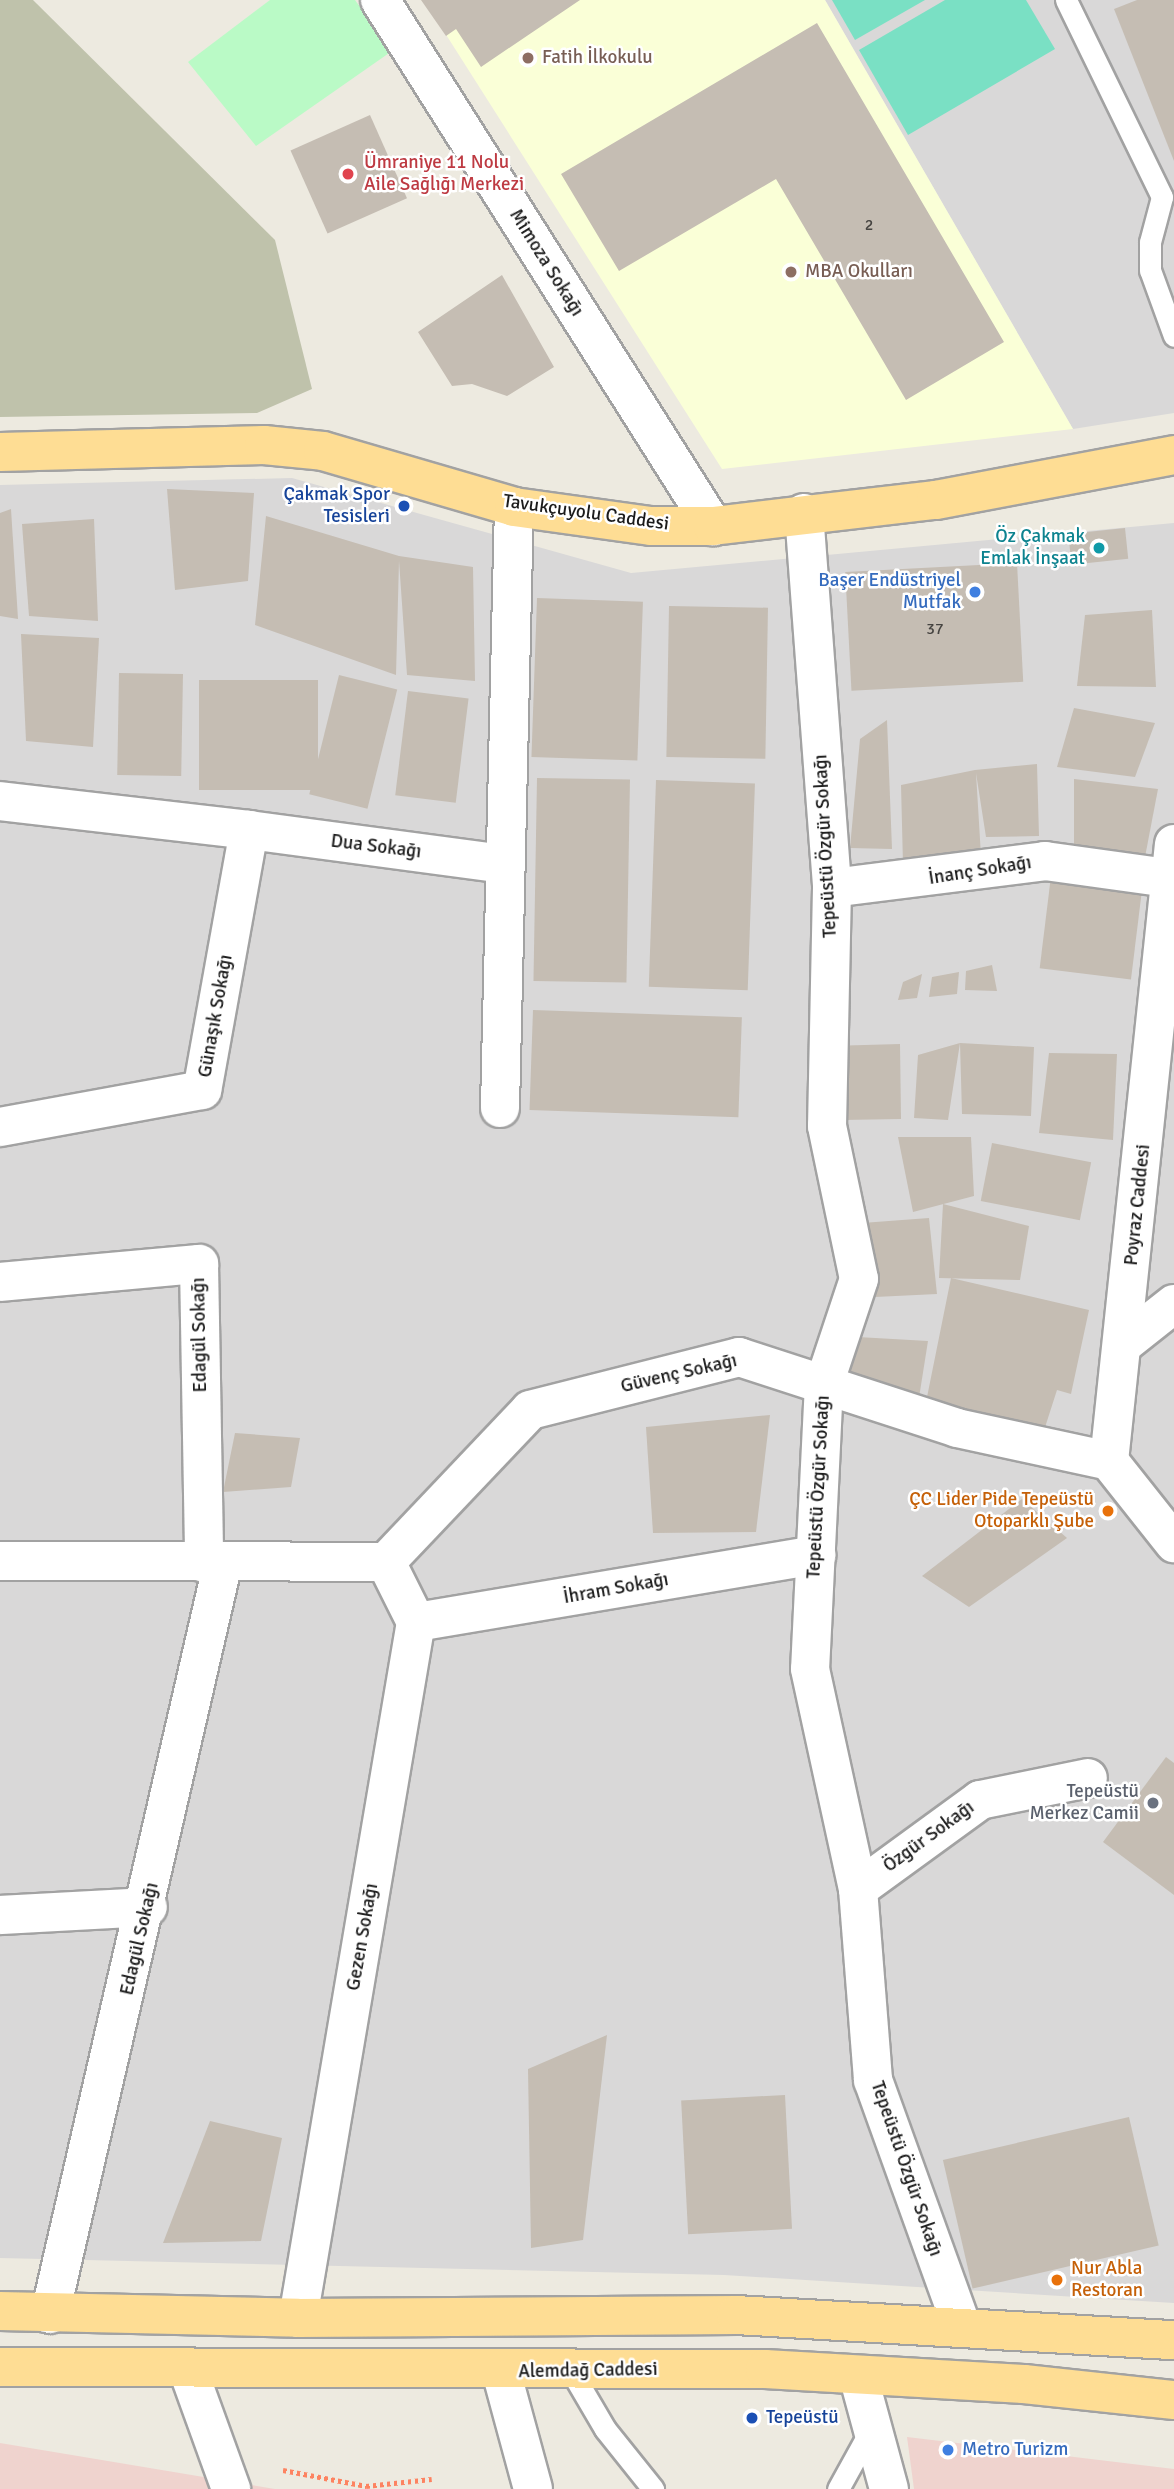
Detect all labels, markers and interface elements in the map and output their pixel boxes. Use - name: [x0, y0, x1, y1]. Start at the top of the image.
- place label: Fatih İlkokulu: [542, 47, 653, 69]
- marker: Fatih İlkokulu: [520, 50, 536, 66]
- place label: Ümraniye 11 Nolu Aile Sağlığı Merkezi: [364, 152, 524, 196]
- marker: Ümraniye 11 Nolu Aile Sağlığı Merkezi: [338, 164, 358, 184]
- street label: Mimoza Sokağı: [504, 205, 588, 321]
- house number: 2: [865, 215, 873, 235]
- place label: MBA Okulları: [805, 261, 913, 283]
- marker: MBA Okulları: [783, 264, 799, 280]
- place label: Çakmak Spor Tesisleri: [284, 484, 390, 528]
- street label: Tavukçuyolu Caddesi: [502, 490, 670, 536]
- marker: Çakmak Spor Tesisleri: [396, 498, 412, 514]
- place label: Öz Çakmak Emlak İnşaat: [980, 526, 1085, 570]
- marker: Öz Çakmak Emlak İnşaat: [1091, 540, 1107, 556]
- place label: Başer Endüstriyel Mutfak: [818, 570, 961, 614]
- marker: Başer Endüstriyel Mutfak: [967, 584, 983, 600]
- house number: 37: [926, 619, 944, 639]
- street label: Tepeüstü Özgür Sokağı: [810, 754, 842, 938]
- street label: Dua Sokağı: [329, 830, 423, 864]
- street label: İnanç Sokağı: [927, 852, 1033, 890]
- street label: Günaşık Sokağı: [194, 953, 238, 1079]
- street label: Poyraz Caddesi: [1120, 1143, 1156, 1267]
- street label: Edagül Sokağı: [188, 1277, 212, 1393]
- street label: Güvenç Sokağı: [619, 1350, 739, 1398]
- street label: Tepeüstü Özgür Sokağı: [803, 1395, 835, 1579]
- place label: ÇC Lider Pide Tepeüstü Otoparklı Şube: [909, 1489, 1094, 1533]
- marker: ÇC Lider Pide Tepeüstü Otoparklı Şube: [1100, 1503, 1116, 1519]
- street label: İhram Sokağı: [562, 1569, 670, 1609]
- place label: Tepeüstü Merkez Camii: [1029, 1781, 1139, 1825]
- marker: Tepeüstü Merkez Camii: [1145, 1795, 1161, 1811]
- street label: Özgür Sokağı: [879, 1796, 979, 1878]
- street label: Edagül Sokağı: [116, 1880, 164, 1998]
- street label: Gezen Sokağı: [342, 1882, 384, 1992]
- street label: Tepeüstü Özgür Sokağı: [865, 2078, 947, 2260]
- place label: Nur Abla Restoran: [1071, 2258, 1143, 2302]
- marker: Nur Abla Restoran: [1049, 2272, 1065, 2288]
- street label: Alemdağ Caddesi: [518, 2358, 658, 2384]
- place label: Tepeüstü: [766, 2407, 839, 2429]
- marker: Tepeüstü: [744, 2410, 760, 2426]
- place label: Metro Turizm: [962, 2439, 1068, 2461]
- marker: Metro Turizm: [940, 2442, 956, 2458]

